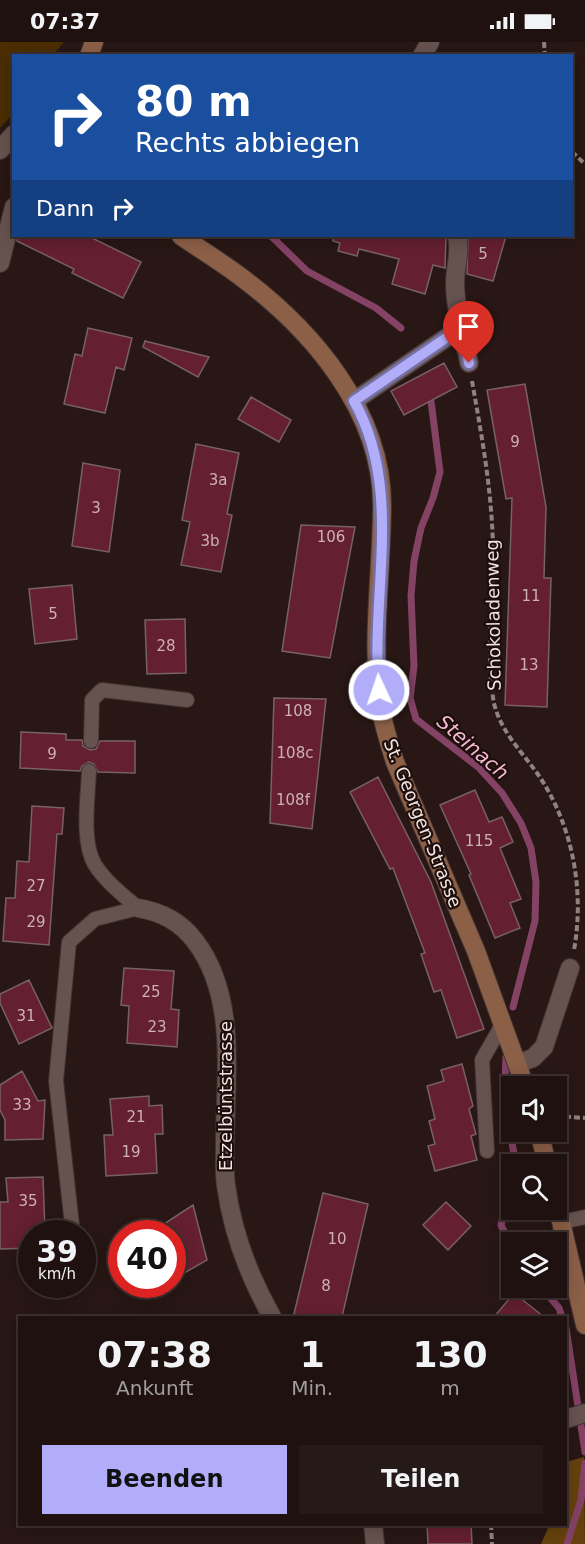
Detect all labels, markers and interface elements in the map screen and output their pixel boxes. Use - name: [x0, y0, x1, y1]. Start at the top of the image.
- text: 07:37: [30, 9, 100, 34]
- text: 80 m: [135, 77, 252, 126]
- icon: right: [36, 78, 114, 156]
- text: Rechts abbiegen: [135, 127, 360, 158]
- icon: right: [106, 192, 139, 225]
- text: Dann: [36, 196, 94, 221]
- house number: 5: [478, 245, 488, 263]
- pin: [443, 301, 494, 363]
- icon: arrive: [452, 310, 485, 343]
- house number: 9: [510, 433, 520, 451]
- house number: 3a: [209, 471, 227, 489]
- house number: 3: [91, 499, 101, 517]
- house number: 106: [317, 528, 345, 546]
- house number: 3b: [200, 532, 220, 550]
- street label: Schokoladenweg: [481, 539, 505, 691]
- house number: 11: [521, 587, 541, 605]
- house number: 5: [48, 605, 58, 623]
- house number: 28: [156, 637, 176, 655]
- house number: 13: [519, 656, 539, 674]
- position arrow: [347, 658, 411, 722]
- house number: 108: [284, 702, 312, 720]
- water label: Steinach: [432, 709, 514, 785]
- street label: St. Georgen-Strasse: [380, 736, 466, 910]
- house number: 108c: [277, 744, 313, 762]
- house number: 9: [47, 745, 57, 763]
- house number: 108f: [276, 791, 311, 809]
- house number: 115: [465, 832, 493, 850]
- house number: 27: [26, 877, 46, 895]
- house number: 29: [26, 913, 46, 931]
- house number: 25: [141, 983, 161, 1001]
- house number: 31: [16, 1007, 36, 1025]
- house number: 23: [147, 1018, 167, 1036]
- street label: Etzelbüntstrasse: [215, 1021, 236, 1171]
- map controls: [501, 1076, 567, 1298]
- button: sound: [501, 1076, 567, 1142]
- house number: 33: [12, 1096, 32, 1114]
- house number: 21: [126, 1108, 146, 1126]
- house number: 19: [121, 1143, 141, 1161]
- button: search: [501, 1154, 567, 1220]
- house number: 35: [18, 1192, 38, 1210]
- speed limit sign: 40: [108, 1220, 186, 1298]
- house number: 10: [327, 1230, 347, 1248]
- button: layers: [501, 1232, 567, 1298]
- text: 39: [36, 1234, 78, 1269]
- text: km/h: [38, 1265, 76, 1283]
- house number: 8: [321, 1277, 331, 1295]
- text: 07:38: [97, 1334, 212, 1375]
- text: 1: [300, 1334, 325, 1375]
- text: 130: [412, 1334, 488, 1375]
- text: Ankunft: [116, 1376, 193, 1400]
- text: Min.: [291, 1376, 333, 1400]
- text: m: [440, 1376, 460, 1400]
- button: Beenden: [42, 1445, 287, 1514]
- button: Teilen: [299, 1445, 543, 1514]

